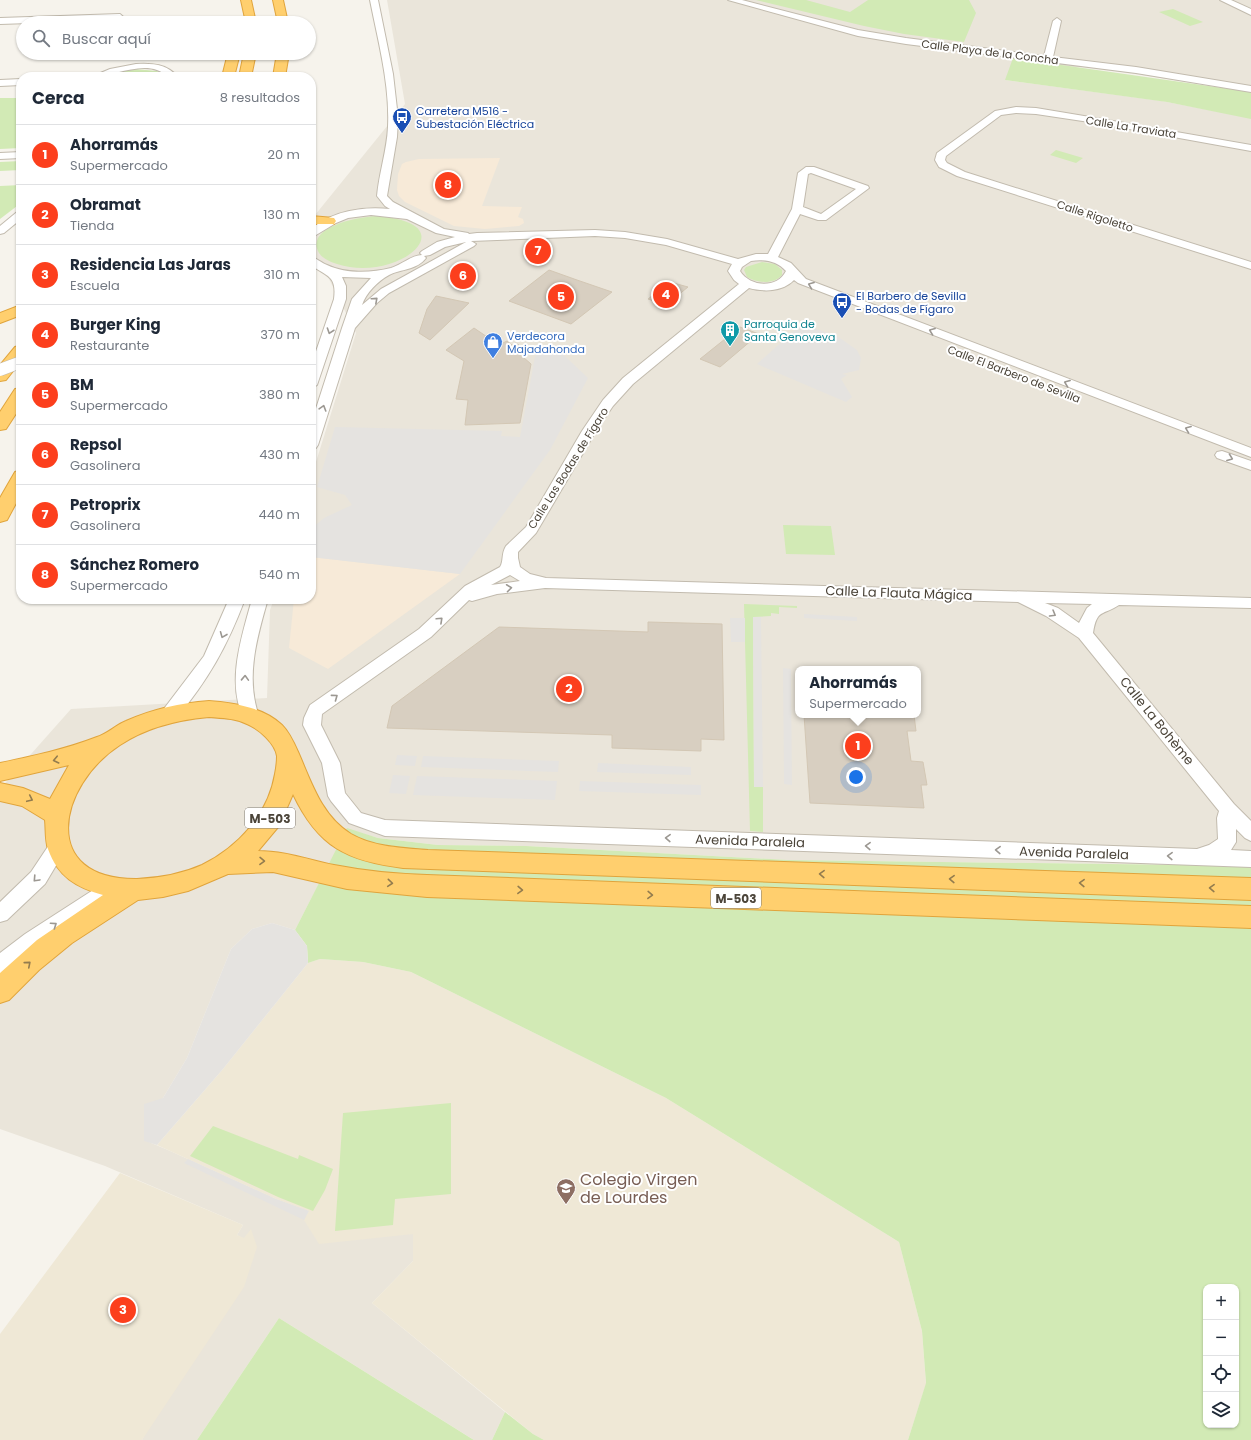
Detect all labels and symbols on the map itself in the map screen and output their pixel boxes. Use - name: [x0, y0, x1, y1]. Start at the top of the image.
- street label: Calle Playa de la Concha: [920, 36, 1060, 68]
- place label: Carretera M516 - Subestación Eléctrica: [416, 103, 534, 132]
- bus stop icon: Carretera M516 - Subestación Eléctrica: [391, 106, 413, 134]
- street label: Calle La Traviata: [1085, 112, 1177, 142]
- pin: 8: [435, 170, 461, 200]
- street label: Calle Rigoletto: [1055, 196, 1135, 236]
- pin: 7: [525, 236, 551, 266]
- pin: 6: [450, 261, 476, 291]
- pin: 4: [653, 280, 679, 310]
- one-way arrow: [808, 281, 815, 289]
- pin: 5: [548, 282, 574, 312]
- place label: El Barbero de Sevilla - Bodas de Fígaro: [856, 288, 966, 317]
- bus stop icon: El Barbero de Sevilla - Bodas de Fígaro: [831, 291, 853, 319]
- one-way arrow: [370, 297, 378, 304]
- place label: Parroquia de Santa Genoveva: [744, 316, 835, 345]
- building icon: Parroquia de Santa Genoveva: [719, 319, 741, 347]
- one-way arrow: [326, 327, 334, 334]
- place label: Verdecora Majadahonda: [507, 328, 585, 357]
- one-way arrow: [929, 328, 936, 336]
- shop icon: Verdecora Majadahonda: [482, 331, 504, 359]
- street label: Calle El Barbero de Sevilla: [945, 341, 1083, 407]
- one-way arrow: [1064, 379, 1071, 387]
- street label: Calle Las Bodas de Fígaro: [524, 404, 612, 532]
- one-way arrow: [318, 405, 327, 412]
- one-way arrow: [1185, 426, 1192, 434]
- one-way arrow: [1227, 453, 1234, 461]
- street label: Calle La Flauta Mágica: [825, 581, 973, 605]
- one-way arrow: [505, 584, 512, 593]
- one-way arrow: [1049, 609, 1056, 616]
- one-way arrow: [435, 617, 442, 624]
- one-way arrow: [219, 632, 227, 639]
- street label: Calle La Bohème: [1115, 673, 1199, 769]
- pin: 2: [556, 674, 582, 704]
- one-way arrow: [241, 675, 249, 681]
- one-way arrow: [331, 694, 338, 701]
- pin: 1: [845, 731, 871, 761]
- one-way arrow: [53, 756, 59, 764]
- your location: [846, 767, 866, 787]
- one-way arrow: [26, 794, 34, 802]
- road number: M-503: [245, 808, 295, 828]
- street label: Avenida Paralela: [695, 830, 805, 852]
- one-way arrow: [665, 834, 671, 843]
- one-way arrow: [865, 841, 871, 850]
- street label: Avenida Paralela: [1019, 842, 1129, 864]
- one-way arrow: [995, 846, 1001, 854]
- one-way arrow: [1167, 852, 1173, 860]
- one-way arrow: [259, 857, 265, 865]
- one-way arrow: [819, 870, 825, 878]
- one-way arrow: [33, 874, 41, 882]
- one-way arrow: [949, 874, 955, 883]
- one-way arrow: [387, 879, 393, 888]
- one-way arrow: [1079, 879, 1085, 887]
- one-way arrow: [1209, 884, 1215, 892]
- one-way arrow: [517, 886, 523, 894]
- road number: M-503: [711, 888, 761, 908]
- one-way arrow: [647, 890, 653, 899]
- one-way arrow: [49, 923, 56, 930]
- one-way arrow: [23, 961, 31, 968]
- place label: Colegio Virgen de Lourdes: [580, 1168, 697, 1209]
- school or university icon: Colegio Virgen de Lourdes: [555, 1177, 577, 1205]
- pin: 3: [110, 1295, 136, 1325]

